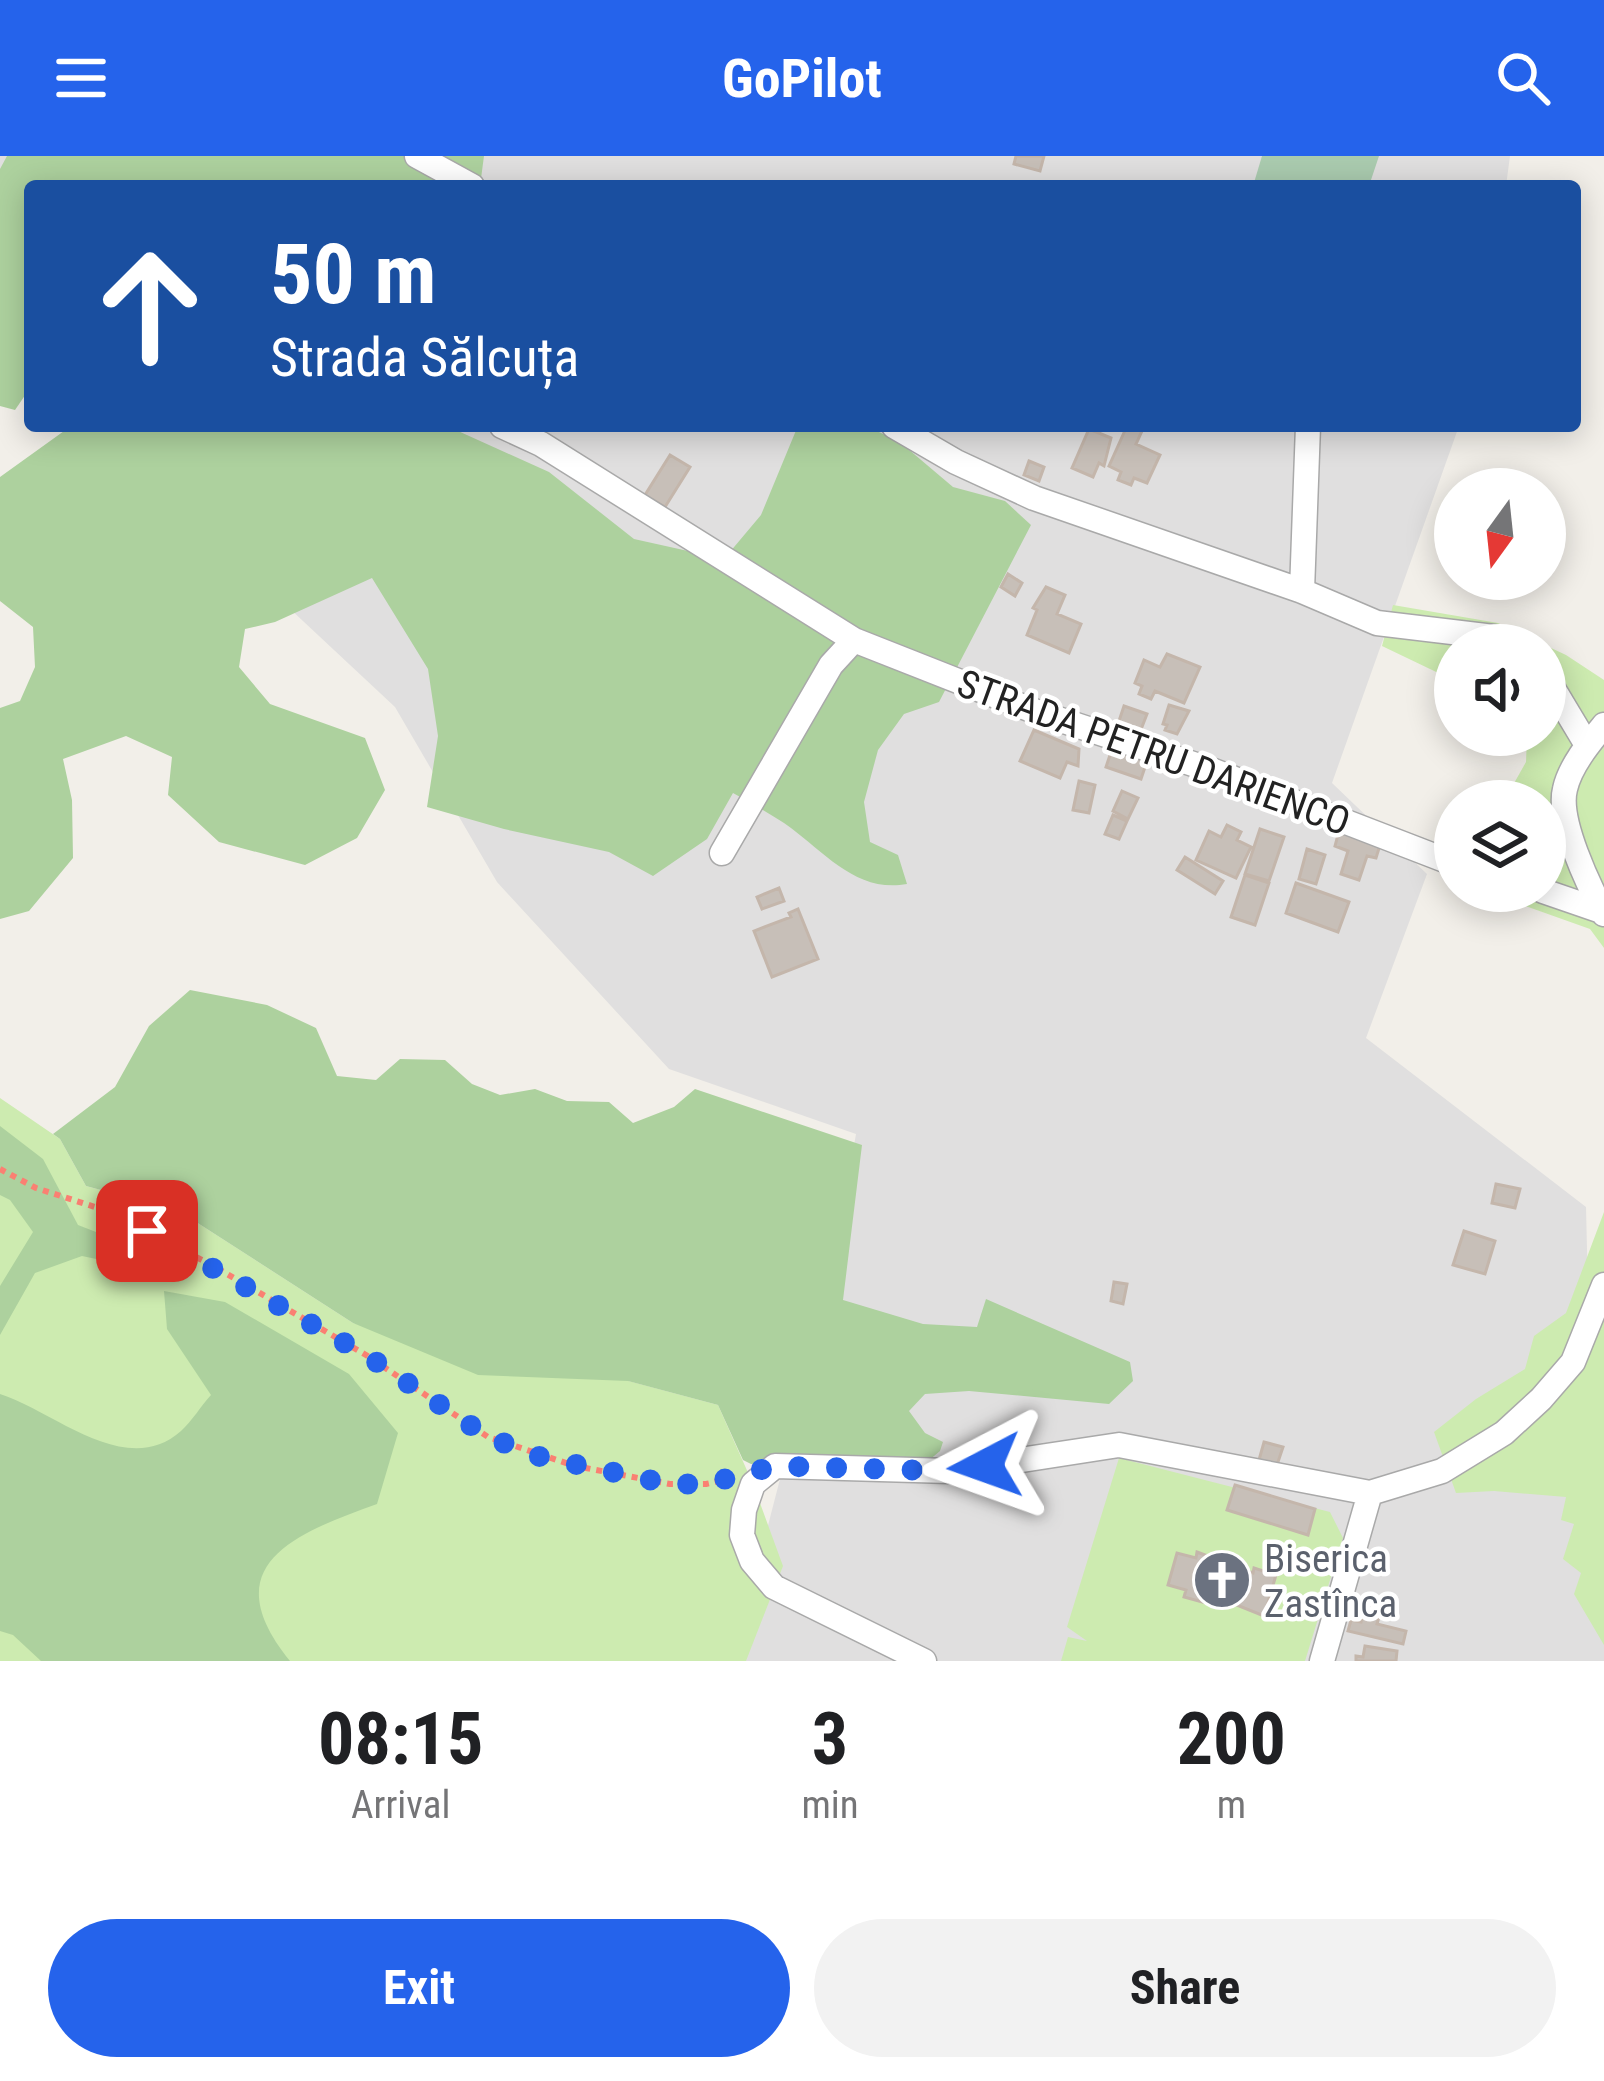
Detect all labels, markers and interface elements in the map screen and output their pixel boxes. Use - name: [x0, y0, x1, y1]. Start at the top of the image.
- icon: menu: [48, 45, 114, 111]
- icon: search: [1490, 45, 1556, 111]
- text: GoPilot: [722, 47, 882, 110]
- text: 50 m: [270, 225, 437, 324]
- icon: ahead: [72, 228, 228, 384]
- text: Strada Sălcuța: [270, 326, 579, 389]
- north arrow: [1434, 468, 1566, 600]
- map controls: [1434, 468, 1566, 912]
- button: sound: [1434, 624, 1566, 756]
- street label: STRADA PETRU DARIENCO: [951, 661, 1356, 845]
- button: layers: [1434, 780, 1566, 912]
- pin: [96, 1180, 198, 1282]
- icon: arrive: [114, 1198, 180, 1264]
- position arrow: [922, 1403, 1048, 1529]
- place label: Biserica Zastînca: [1264, 1536, 1397, 1627]
- church icon: Biserica Zastînca: [1191, 1549, 1253, 1611]
- text: 08:15: [318, 1697, 483, 1782]
- text: 3: [812, 1697, 848, 1782]
- text: 200: [1177, 1697, 1286, 1782]
- text: Arrival: [351, 1782, 450, 1828]
- text: min: [801, 1782, 859, 1828]
- text: m: [1217, 1782, 1246, 1828]
- button: Exit: [48, 1919, 790, 2057]
- button: Share: [814, 1919, 1556, 2057]

